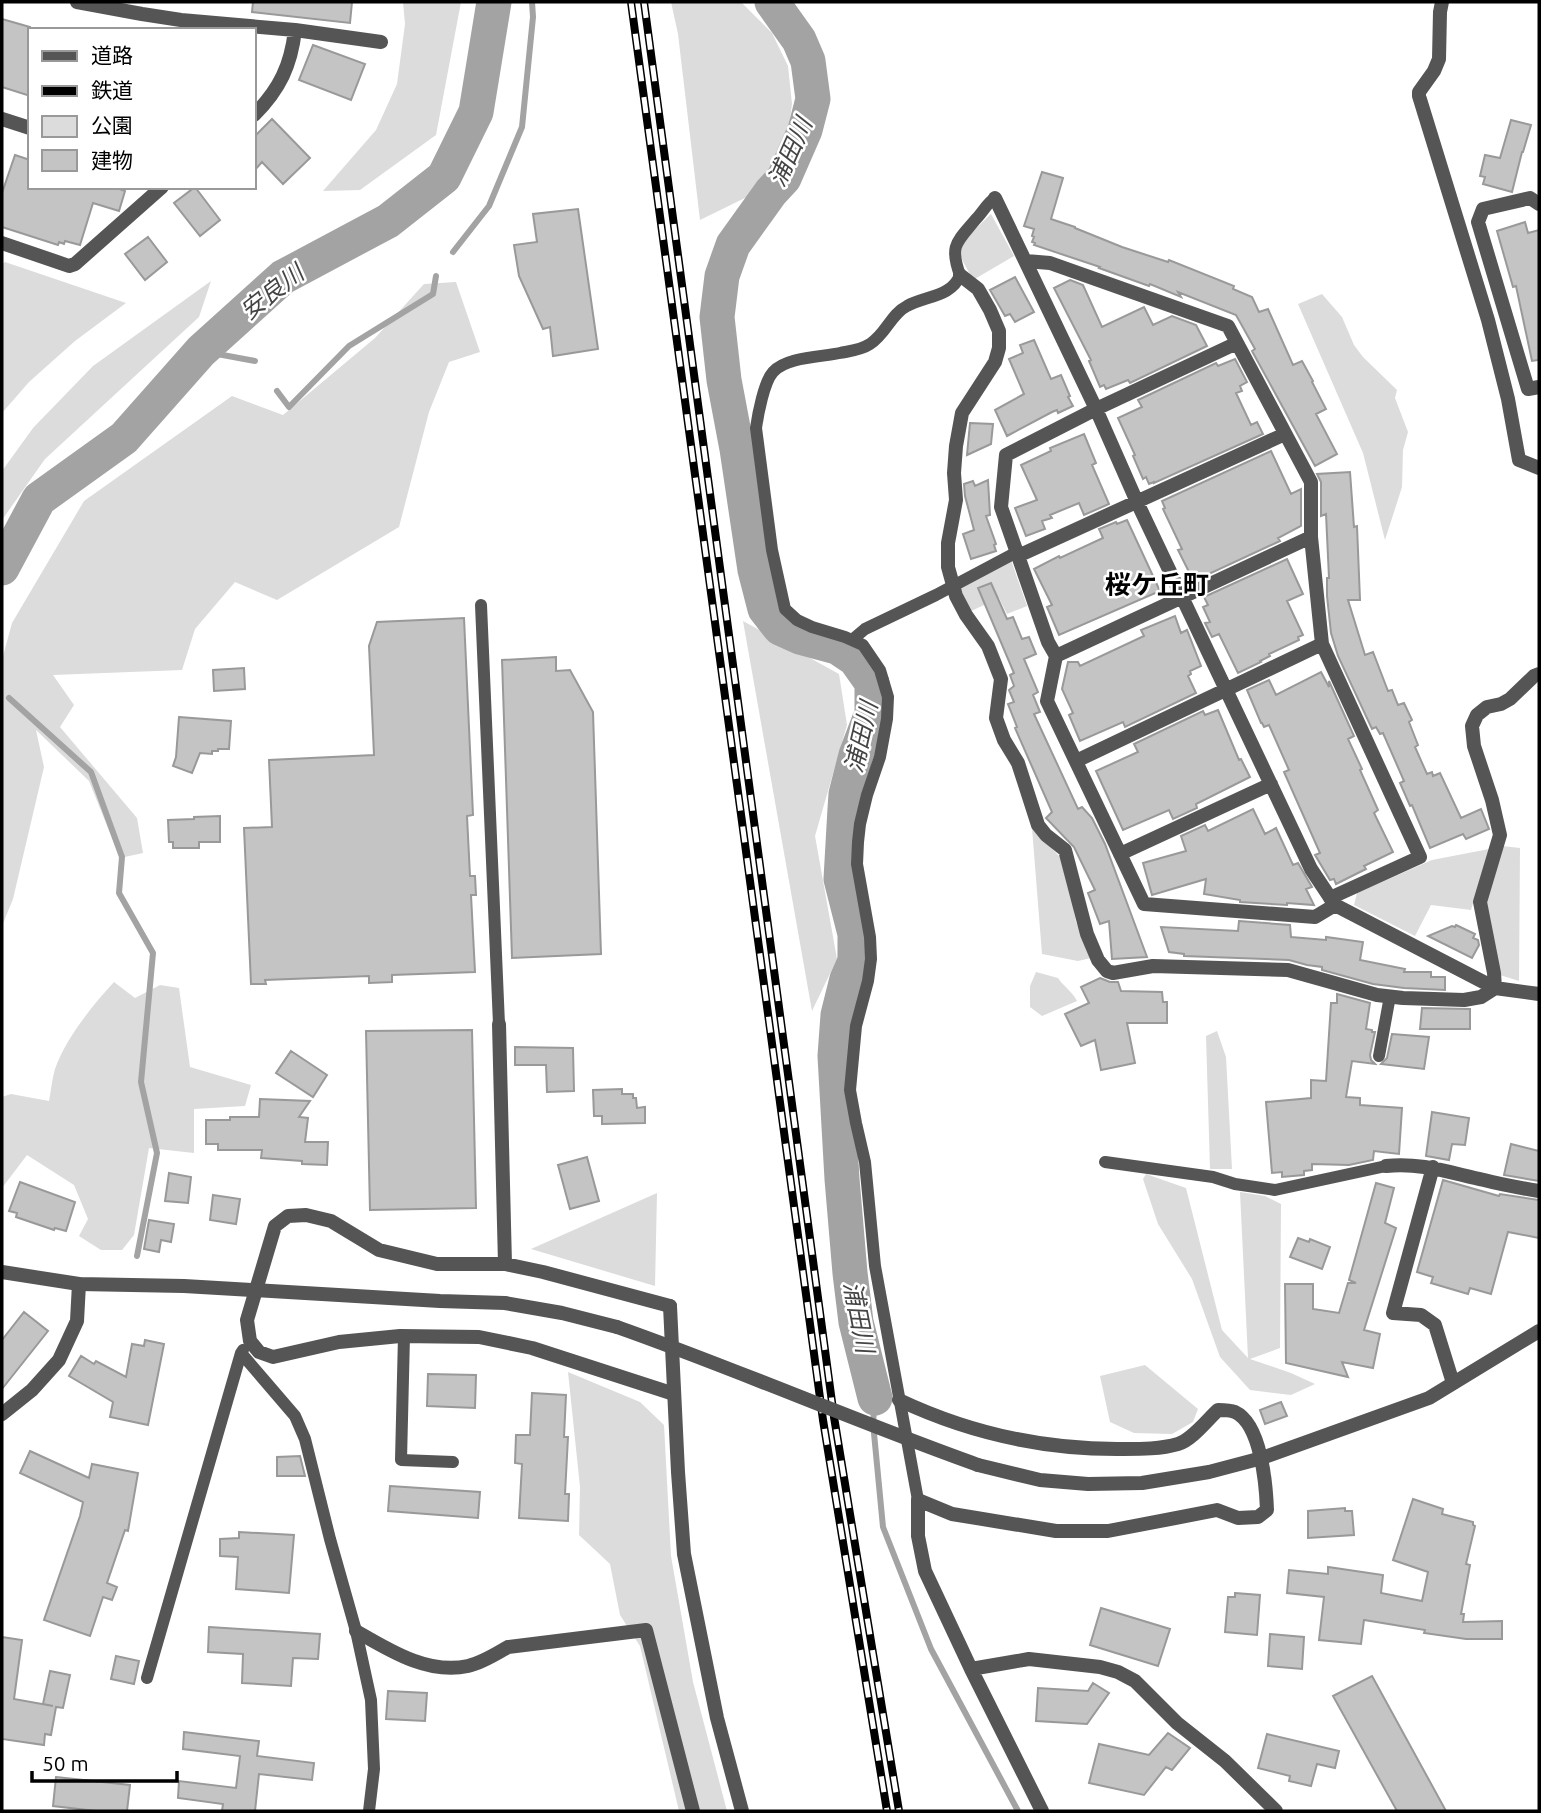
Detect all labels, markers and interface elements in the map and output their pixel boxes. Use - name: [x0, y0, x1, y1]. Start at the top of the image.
- legend: [28, 28, 256, 189]
- text: 道路: [91, 43, 133, 67]
- text: 鉄道: [91, 78, 133, 102]
- water label: 浦田川: [763, 111, 818, 190]
- text: 公園: [91, 113, 133, 137]
- text: 建物: [91, 148, 133, 172]
- water label: 安良川: [235, 257, 311, 325]
- district label: 桜ケ丘町: [1105, 570, 1209, 599]
- water label: 浦田川: [840, 696, 883, 775]
- water label: 浦田川: [839, 1279, 880, 1358]
- scale bar: [32, 1740, 177, 1784]
- text: 50 m: [42, 1751, 89, 1775]

